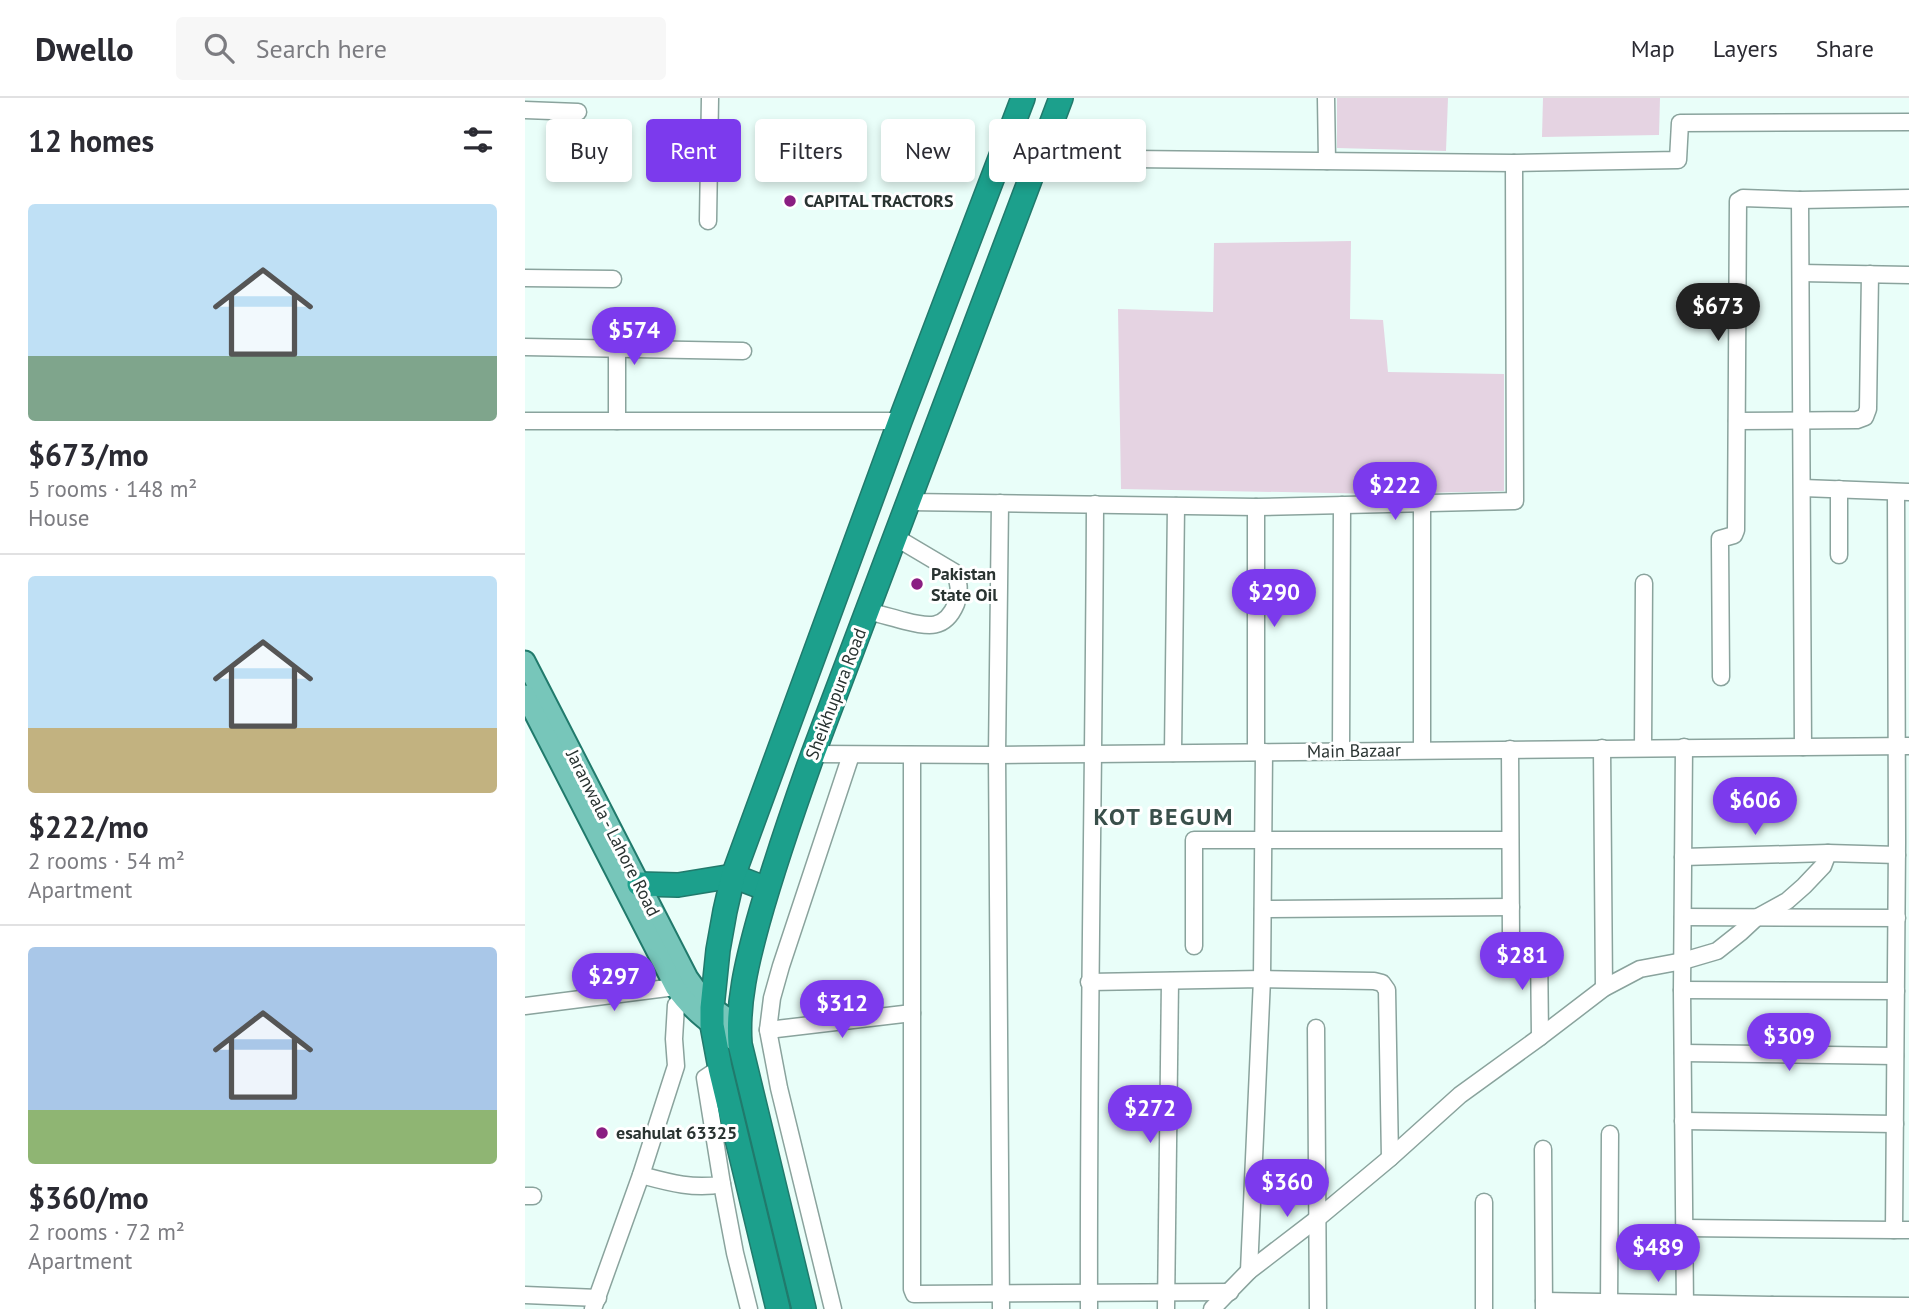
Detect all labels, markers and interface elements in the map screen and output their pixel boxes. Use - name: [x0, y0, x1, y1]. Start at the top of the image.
- search box: [176, 17, 666, 80]
- text: Dwello: [35, 27, 134, 70]
- icon: search: [200, 29, 238, 67]
- text: Search here: [256, 32, 387, 65]
- text: Map: [1631, 33, 1675, 64]
- text: Layers: [1713, 33, 1778, 64]
- text: Share: [1816, 33, 1874, 64]
- chip: Buy: [546, 119, 632, 182]
- chip: Rent: [646, 119, 741, 182]
- chip: Filters: [755, 119, 867, 182]
- chip: New: [881, 119, 975, 182]
- chip: Apartment: [989, 119, 1146, 182]
- text: 12 homes: [28, 121, 154, 160]
- icon: filters: [459, 121, 497, 159]
- place label: CAPITAL TRACTORS: [804, 189, 954, 212]
- marker: CAPITAL TRACTORS: [782, 193, 798, 209]
- icon: home: [200, 249, 326, 375]
- pin: $673: [1677, 284, 1759, 343]
- text: $673: [1692, 291, 1744, 320]
- pin: $574: [593, 308, 675, 367]
- text: $574: [608, 315, 660, 344]
- text: $673/mo: [28, 435, 149, 474]
- pin: $222: [1354, 462, 1436, 522]
- text: $222: [1369, 470, 1421, 499]
- text: 5 rooms · 148 m²: [28, 474, 197, 503]
- text: House: [28, 503, 90, 532]
- place label: Pakistan State Oil: [931, 562, 998, 606]
- pin: $290: [1233, 570, 1315, 629]
- marker: Pakistan State Oil: [909, 576, 925, 592]
- text: $290: [1248, 577, 1300, 606]
- icon: home: [200, 621, 326, 747]
- street label: Sheikhupura Road: [800, 625, 871, 763]
- street label: Main Bazaar: [1307, 738, 1401, 763]
- street label: Jaranwala - Lahore Road: [561, 745, 665, 920]
- pin: $606: [1714, 778, 1796, 837]
- text: $606: [1729, 785, 1781, 814]
- district label: KOT BEGUM: [1093, 801, 1235, 832]
- text: $222/mo: [28, 807, 149, 846]
- text: 2 rooms · 54 m²: [28, 846, 185, 875]
- text: Apartment: [28, 875, 132, 904]
- pin: $281: [1481, 932, 1563, 992]
- text: $281: [1496, 940, 1548, 969]
- pin: $297: [573, 954, 655, 1013]
- text: $297: [588, 961, 640, 990]
- pin: $312: [801, 981, 883, 1040]
- text: $312: [816, 988, 868, 1017]
- icon: home: [200, 992, 326, 1118]
- pin: $309: [1748, 1014, 1830, 1073]
- text: $309: [1763, 1021, 1815, 1050]
- pin: $272: [1109, 1086, 1191, 1145]
- text: $272: [1124, 1093, 1176, 1122]
- place label: esahulat 63325: [616, 1121, 737, 1144]
- marker: esahulat 63325: [594, 1125, 610, 1141]
- pin: $360: [1246, 1160, 1328, 1219]
- text: $360: [1261, 1167, 1313, 1196]
- text: $360/mo: [28, 1178, 149, 1217]
- text: 2 rooms · 72 m²: [28, 1217, 185, 1246]
- pin: $489: [1617, 1224, 1699, 1284]
- text: $489: [1632, 1232, 1684, 1261]
- text: Apartment: [28, 1246, 132, 1275]

